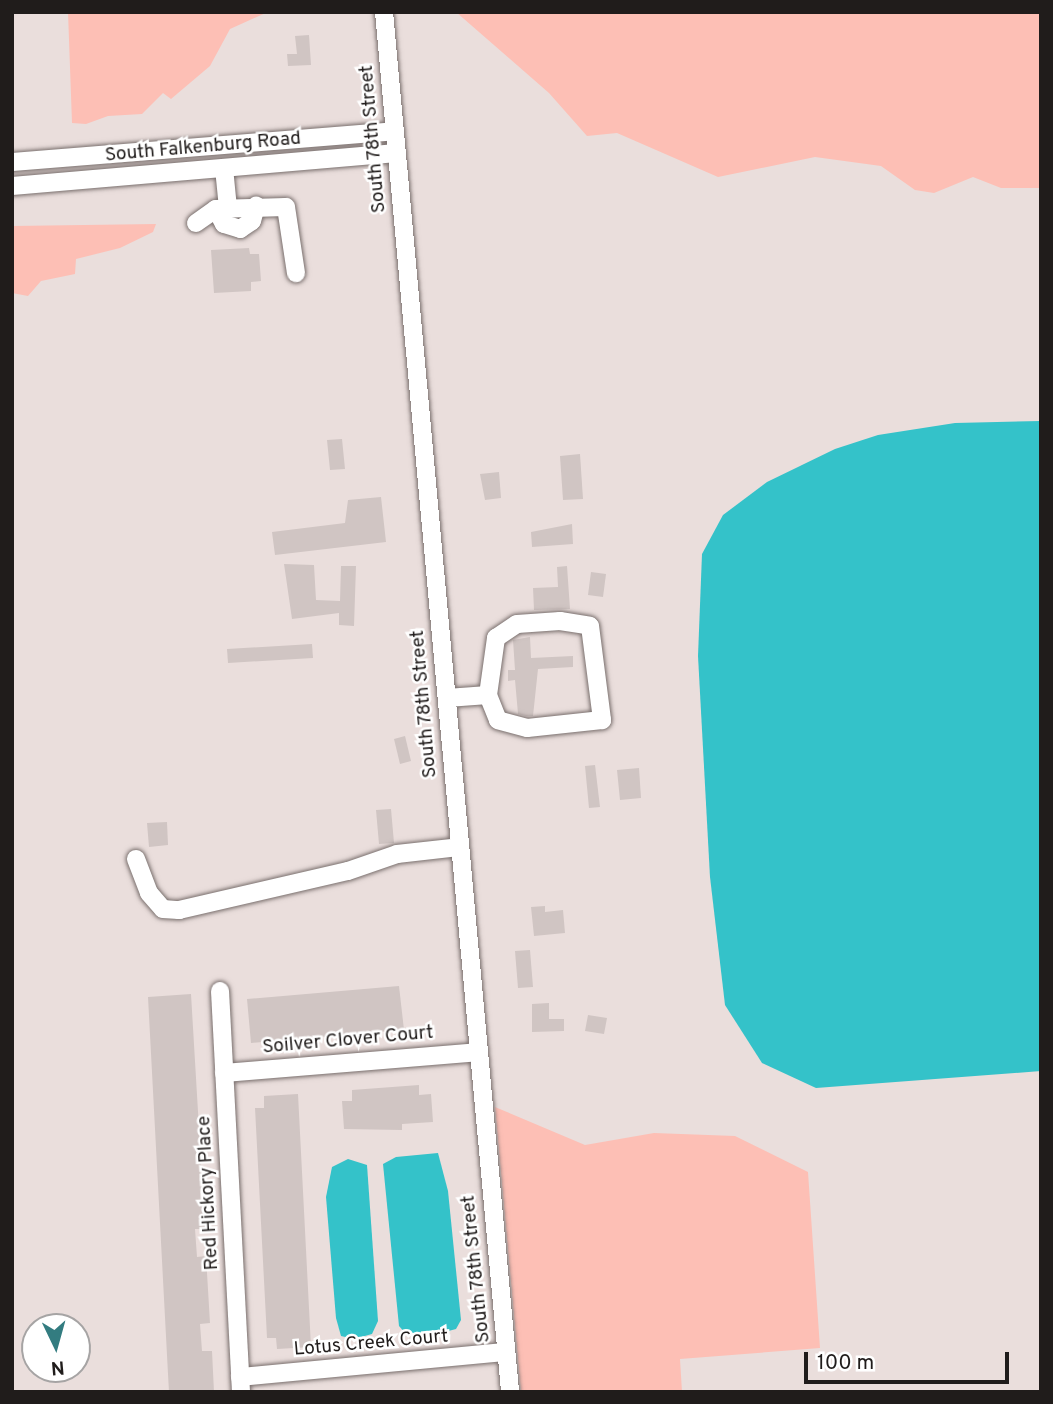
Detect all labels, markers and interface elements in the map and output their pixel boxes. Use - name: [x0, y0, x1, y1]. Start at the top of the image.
- street label: South 78th Street: [356, 64, 392, 214]
- street label: South Falkenburg Road: [104, 128, 302, 168]
- street label: South 78th Street: [407, 629, 443, 779]
- street label: Soilver Clover Court: [261, 1022, 435, 1060]
- street label: Red Hickory Place: [194, 1115, 224, 1271]
- street label: South 78th Street: [458, 1194, 496, 1344]
- north arrow: [21, 1313, 91, 1383]
- street label: Lotus Creek Court: [293, 1326, 449, 1362]
- scale bar: [808, 1338, 1013, 1382]
- text: 100 m: [817, 1350, 874, 1377]
- text: N: [50, 1354, 66, 1379]

